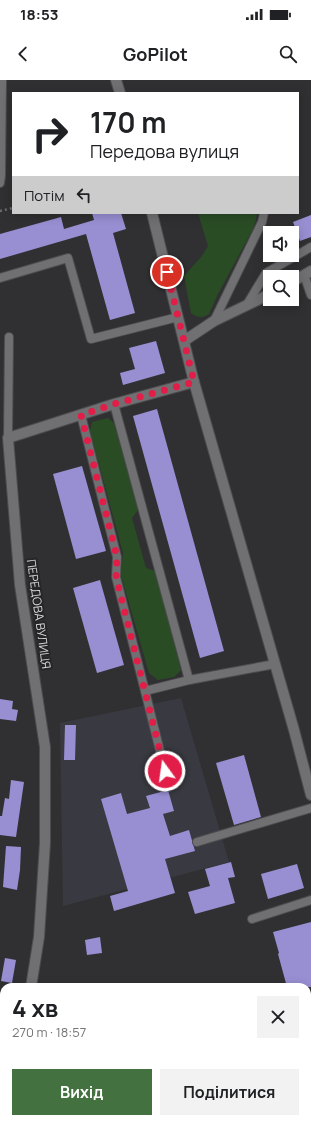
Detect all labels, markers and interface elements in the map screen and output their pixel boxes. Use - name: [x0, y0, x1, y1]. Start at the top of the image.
- text: 18:53: [20, 4, 58, 25]
- text: GoPilot: [123, 42, 188, 66]
- icon: back: [12, 43, 34, 65]
- icon: search: [277, 43, 299, 65]
- text: 170 m: [90, 103, 166, 141]
- icon: right: [24, 108, 76, 160]
- text: Передова вулиця: [90, 139, 239, 163]
- icon: left: [73, 184, 95, 206]
- text: Потім: [24, 185, 65, 206]
- map controls: [263, 226, 299, 306]
- button: sound: [263, 226, 299, 262]
- pin: [150, 255, 184, 289]
- icon: arrive: [156, 261, 178, 283]
- button: search: [263, 270, 299, 306]
- street label: ПЕРЕДОВА ВУЛИЦЯ: [23, 558, 55, 670]
- position arrow: [144, 750, 186, 792]
- text: 4 хв: [12, 991, 58, 1024]
- button: close: [257, 996, 299, 1038]
- text: 270 m · 18:57: [12, 1023, 86, 1041]
- button: Вихід: [12, 1069, 152, 1115]
- button: Поділитися: [160, 1069, 299, 1115]

